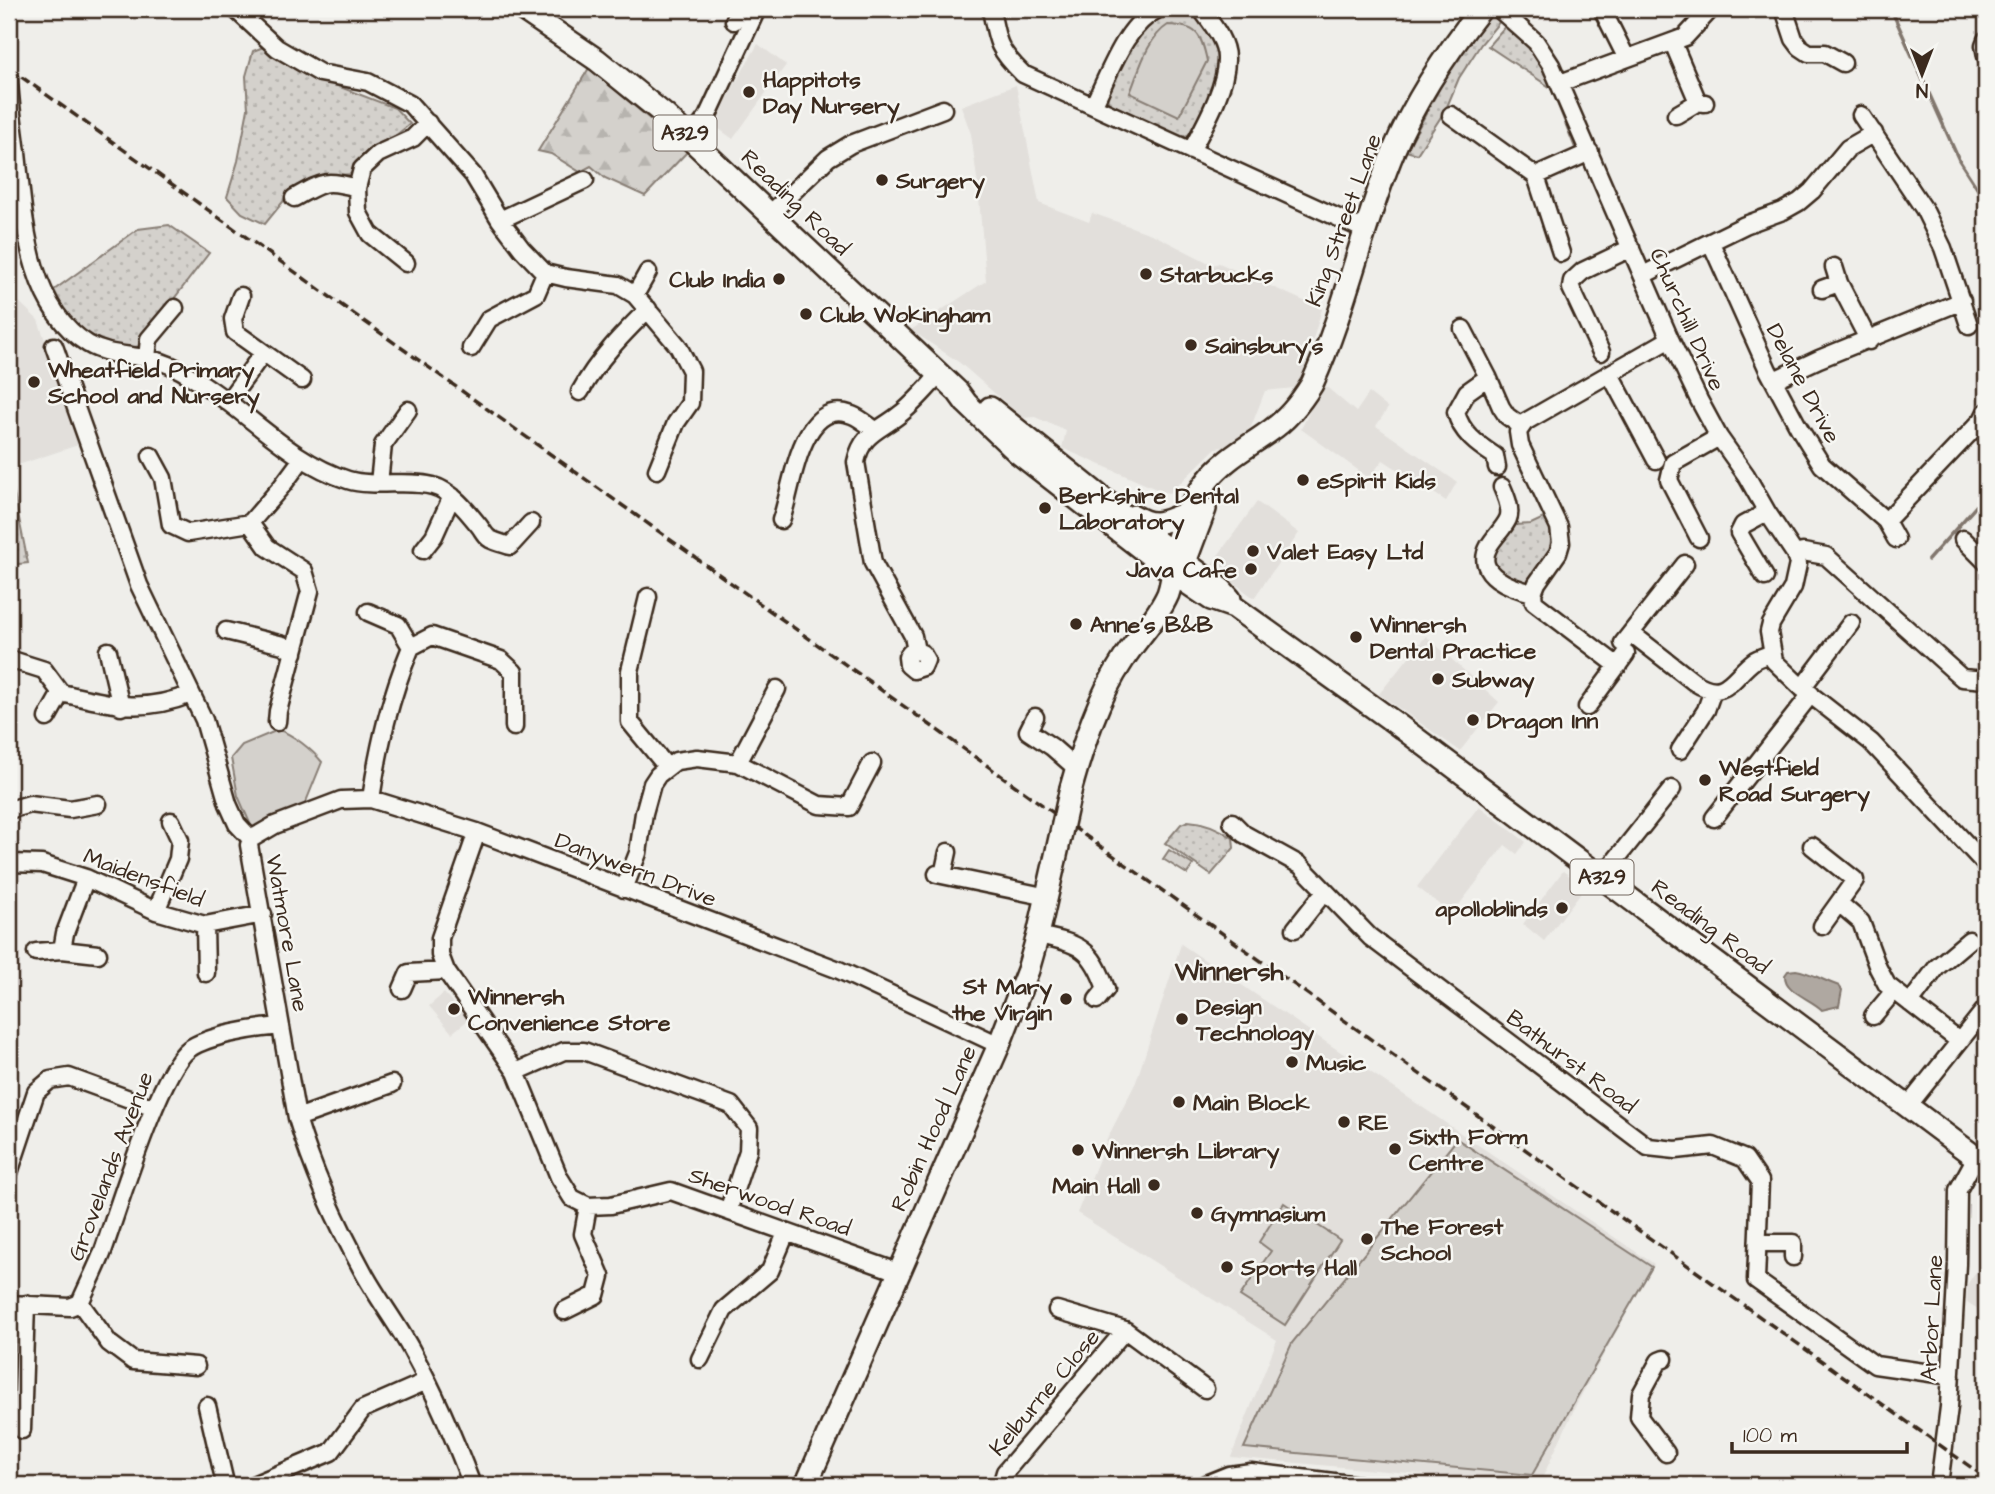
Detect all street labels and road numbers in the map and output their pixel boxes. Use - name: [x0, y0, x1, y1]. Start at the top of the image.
- road number: A329: [654, 116, 716, 150]
- street label: King Street Lane: [1298, 129, 1391, 312]
- street label: Reading Road: [733, 142, 857, 264]
- street label: Churchill Drive: [1641, 243, 1733, 396]
- street label: Delane Drive: [1758, 318, 1848, 449]
- street label: Danywern Drive: [550, 824, 721, 916]
- street label: Maidensfield: [79, 840, 209, 916]
- street label: Watmore Lane: [257, 852, 317, 1014]
- road number: A329: [1570, 860, 1634, 894]
- street label: Reading Road: [1644, 872, 1777, 983]
- street label: Bathurst Road: [1499, 1002, 1643, 1122]
- street label: Robin Hood Lane: [883, 1040, 985, 1217]
- street label: Grovelands Avenue: [60, 1067, 162, 1265]
- street label: Sherwood Road: [684, 1159, 855, 1245]
- street label: Arbor Lane: [1913, 1254, 1951, 1382]
- street label: Kelburne Close: [982, 1322, 1108, 1463]

